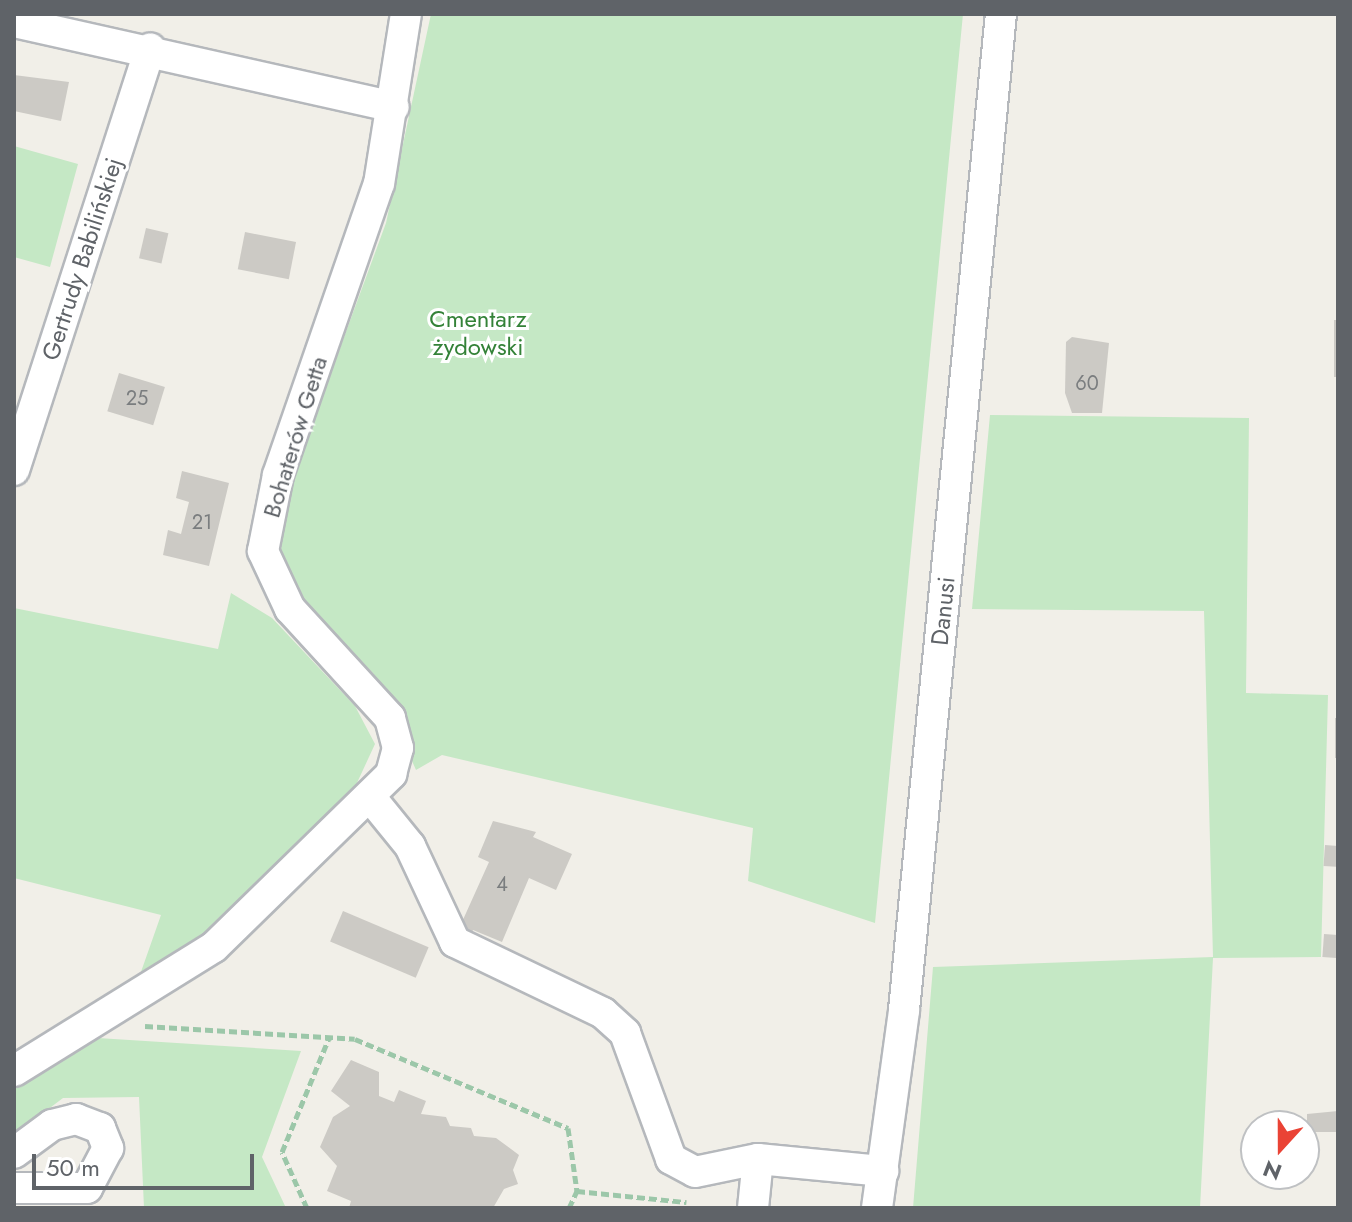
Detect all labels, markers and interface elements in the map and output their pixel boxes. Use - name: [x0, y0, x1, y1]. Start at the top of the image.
- street label: Gertrudy Babilińskiej: [36, 154, 128, 364]
- park label: Cmentarz żydowski: [429, 305, 527, 361]
- street label: Bohaterów Getta: [257, 353, 333, 521]
- house number: 60: [1075, 371, 1099, 395]
- house number: 25: [126, 386, 148, 410]
- house number: 21: [192, 510, 212, 534]
- street label: Danusi: [925, 575, 961, 647]
- house number: 4: [496, 872, 508, 896]
- north arrow: [1240, 1110, 1320, 1190]
- scale bar: [36, 1138, 258, 1188]
- text: 50 m: [46, 1150, 100, 1185]
- text: N: [1258, 1152, 1286, 1189]

